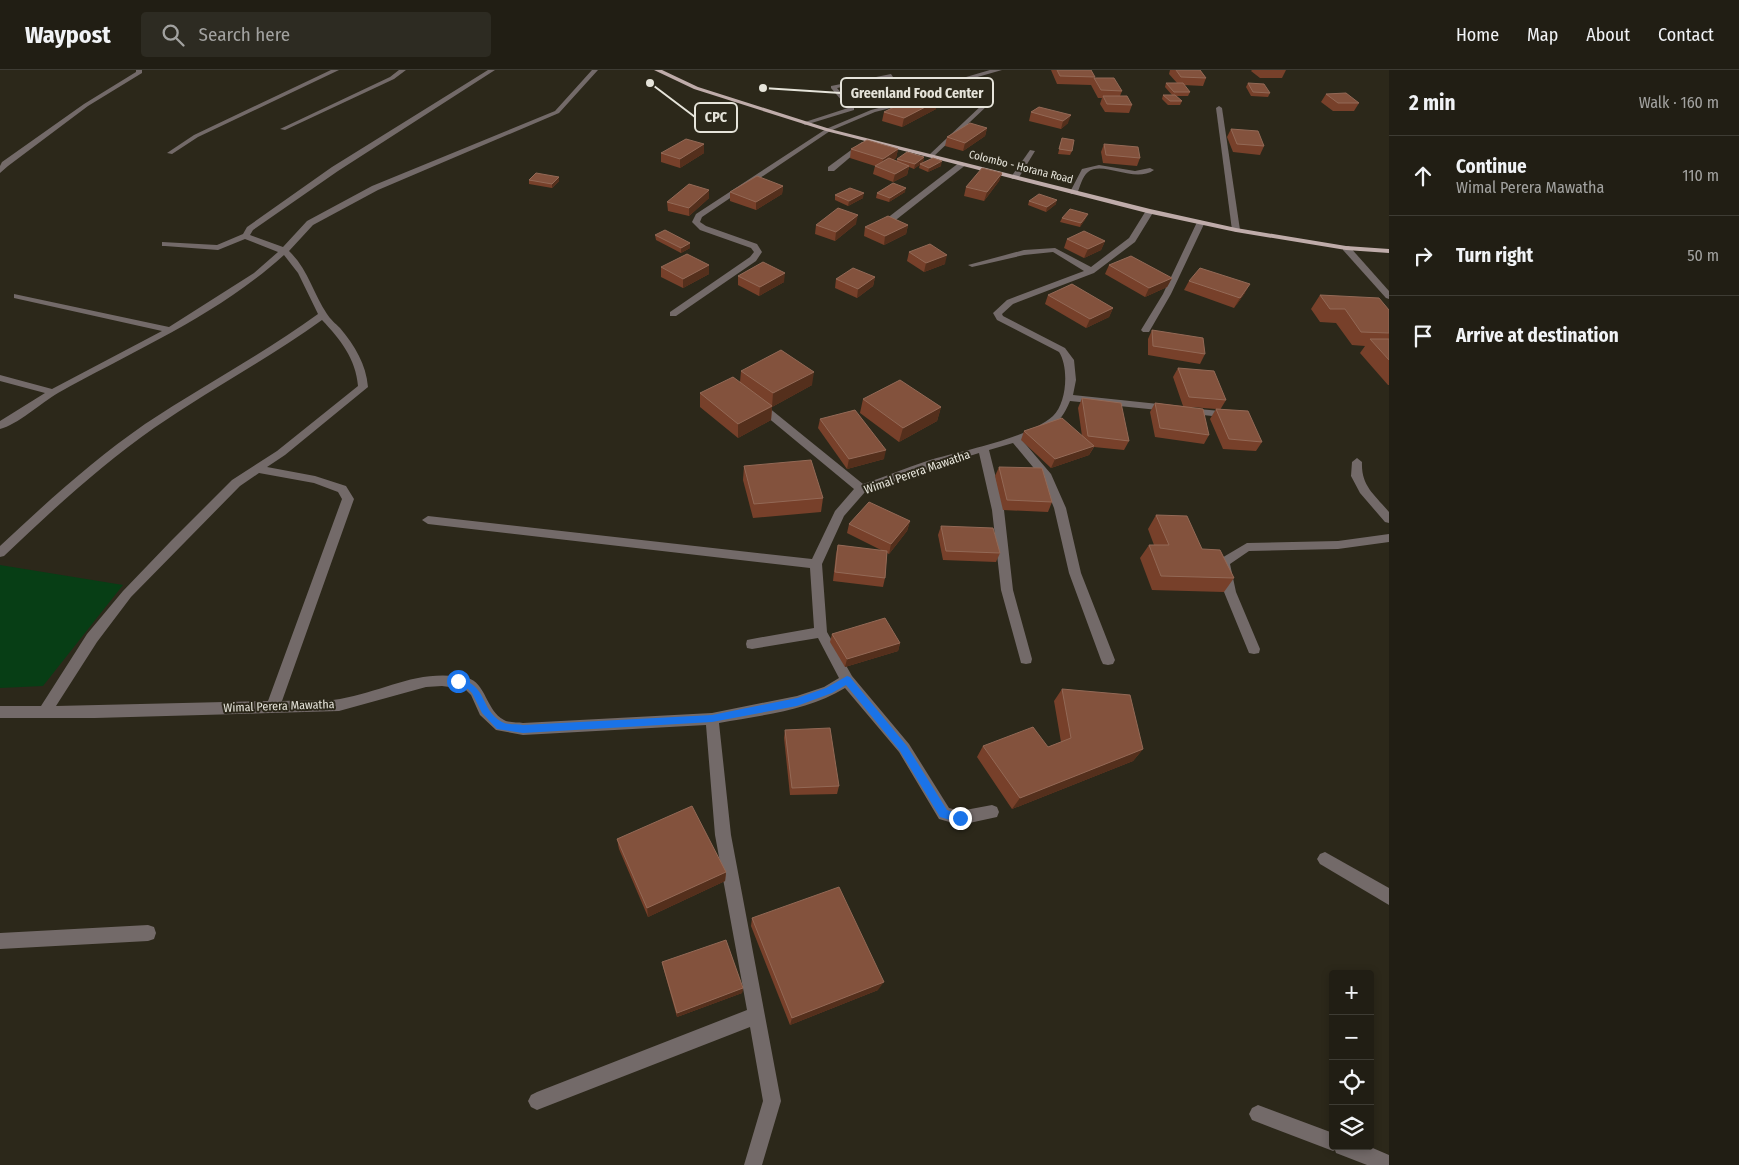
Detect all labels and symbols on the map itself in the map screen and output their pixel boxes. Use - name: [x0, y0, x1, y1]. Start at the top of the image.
- callout: Greenland Food Center: [841, 78, 993, 107]
- text: Greenland Food Center: [851, 85, 984, 102]
- callout: CPC: [695, 103, 737, 132]
- text: CPC: [705, 109, 728, 126]
- street label: Colombo - Horana Road: [968, 148, 1074, 186]
- street label: Wimal Perera Mawatha: [862, 447, 972, 497]
- route start: [447, 670, 470, 693]
- street label: Wimal Perera Mawatha: [223, 697, 335, 715]
- route end: [949, 807, 972, 830]

